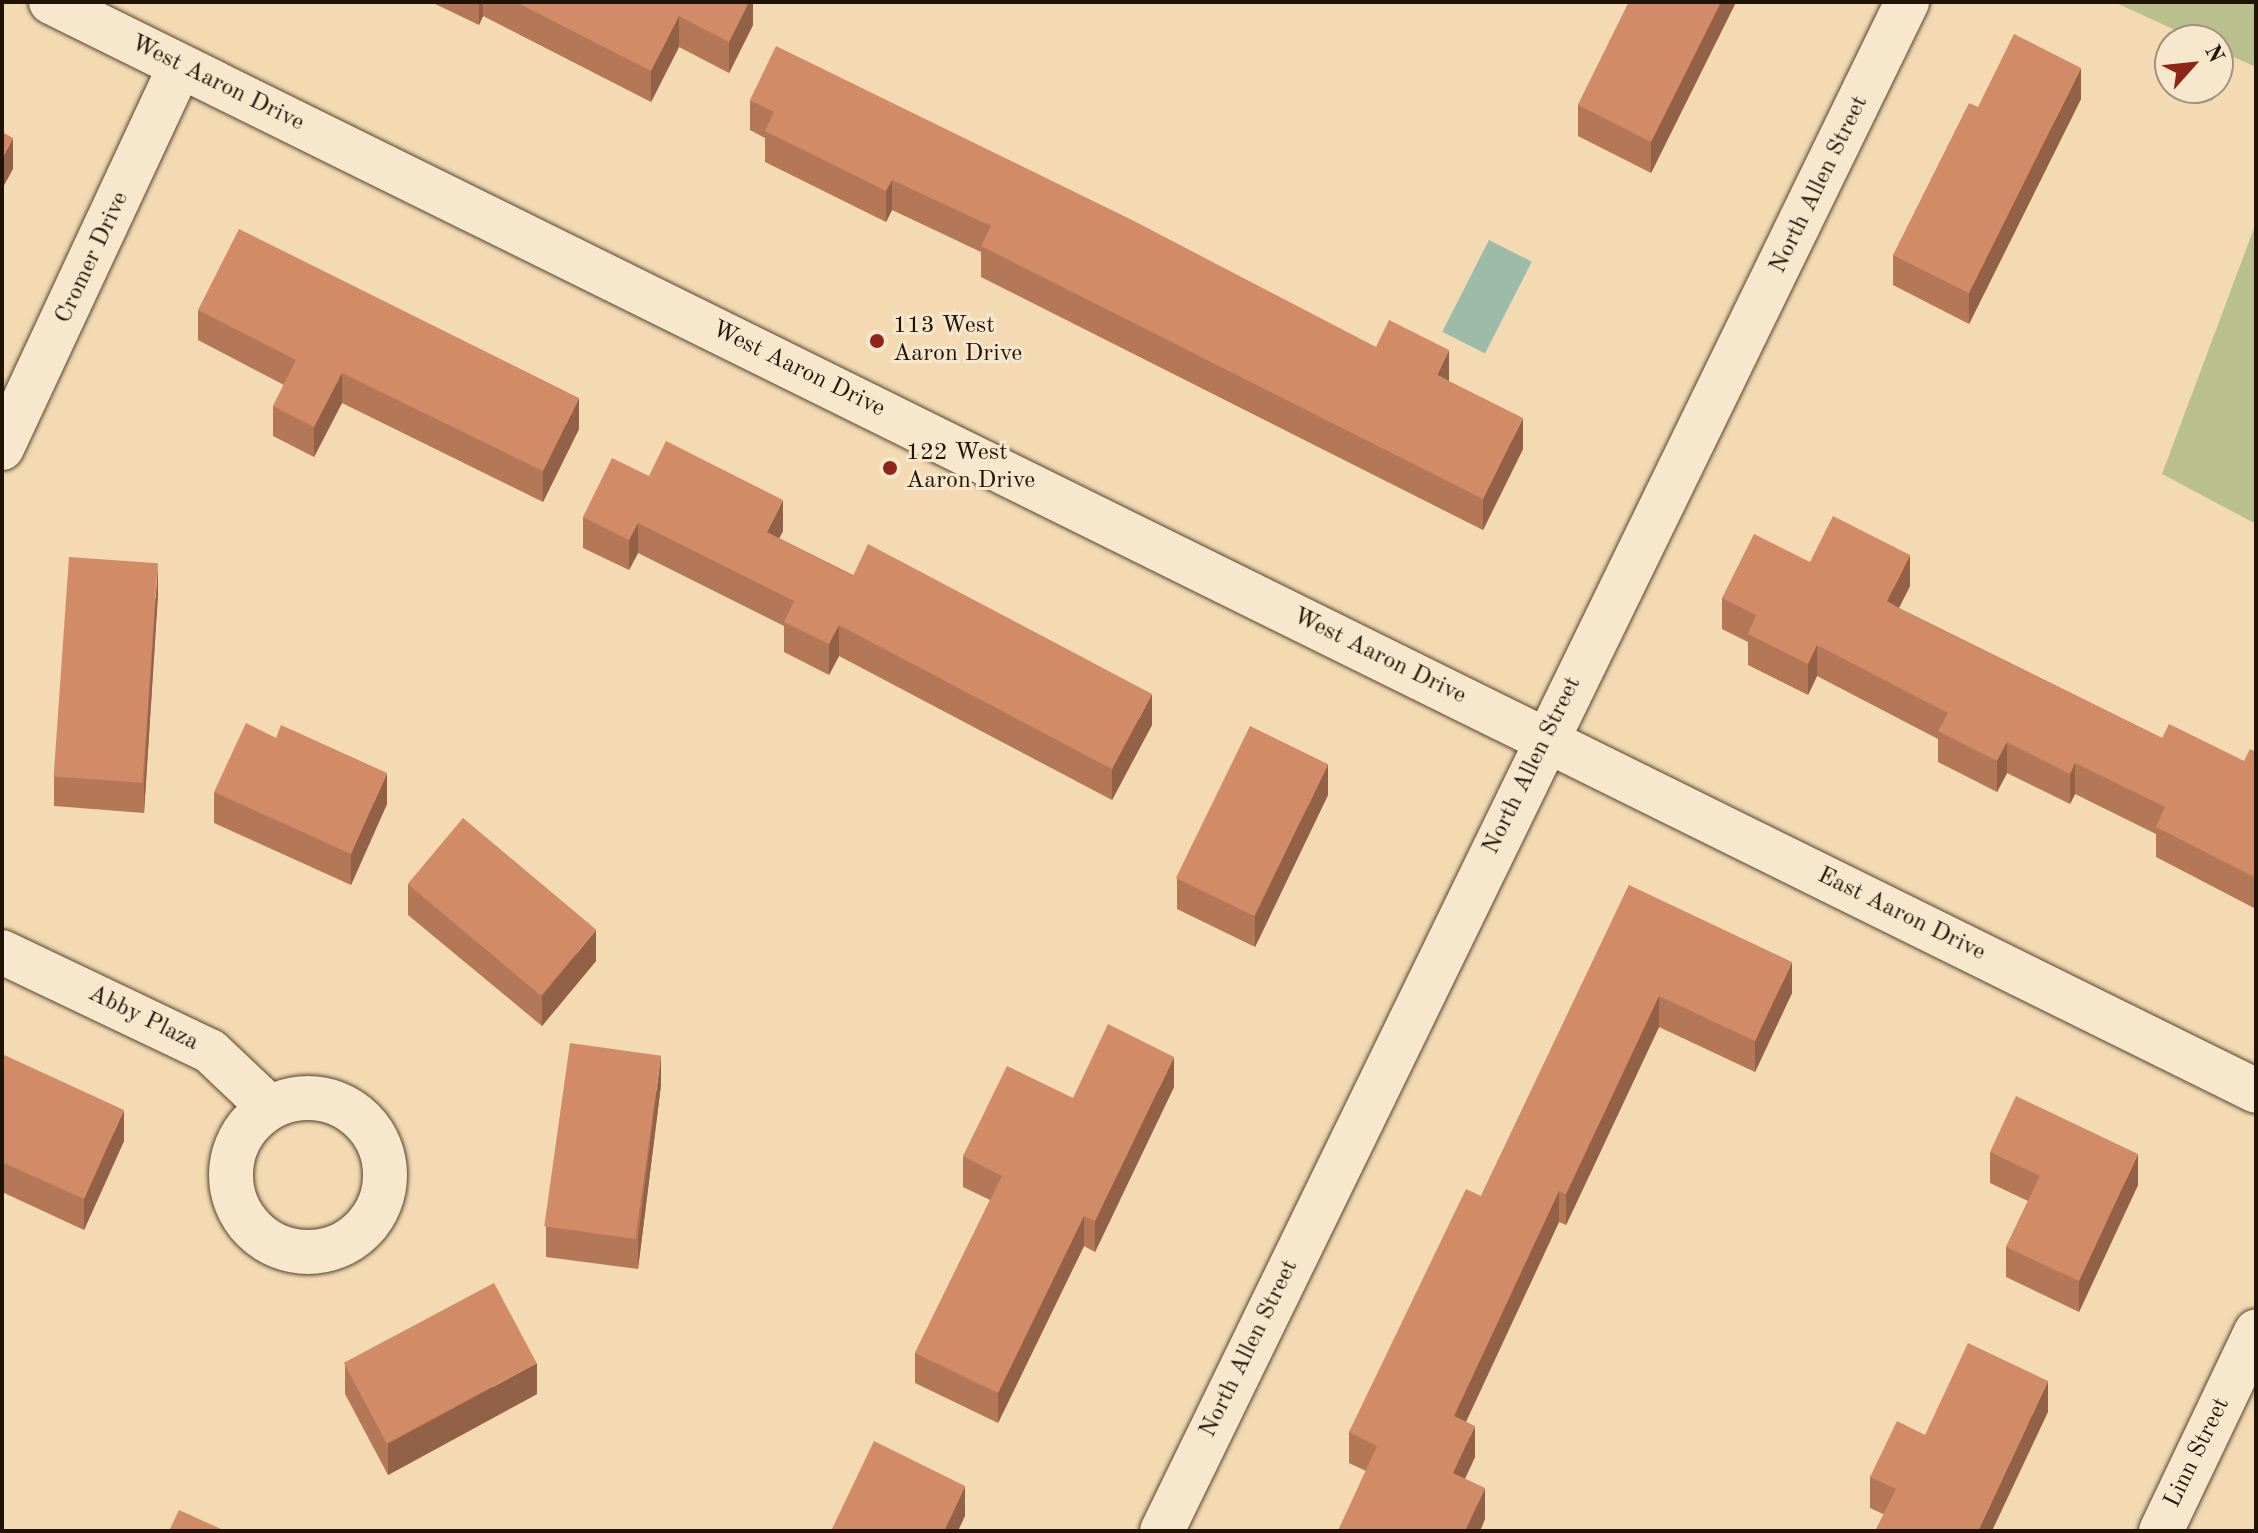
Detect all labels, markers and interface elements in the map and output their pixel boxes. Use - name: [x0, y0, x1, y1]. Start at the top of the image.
- north arrow: [2154, 24, 2234, 104]
- street label: West Aaron Drive: [126, 30, 308, 138]
- text: N: [2200, 42, 2227, 66]
- street label: North Allen Street: [1765, 91, 1875, 279]
- street label: Cromer Drive: [50, 188, 136, 328]
- place label: 113 West Aaron Drive: [893, 313, 1022, 369]
- street label: West Aaron Drive: [707, 316, 889, 424]
- marker: 113 West Aaron Drive: [868, 332, 886, 350]
- place label: 122 West Aaron Drive: [906, 440, 1035, 496]
- marker: 122 West Aaron Drive: [881, 459, 899, 477]
- street label: West Aaron Drive: [1288, 603, 1470, 711]
- street label: North Allen Street: [1478, 672, 1588, 860]
- street label: East Aaron Drive: [1812, 862, 1990, 968]
- street label: Abby Plaza: [83, 980, 203, 1058]
- street label: North Allen Street: [1195, 1255, 1305, 1443]
- street label: Linn Street: [2159, 1393, 2237, 1513]

